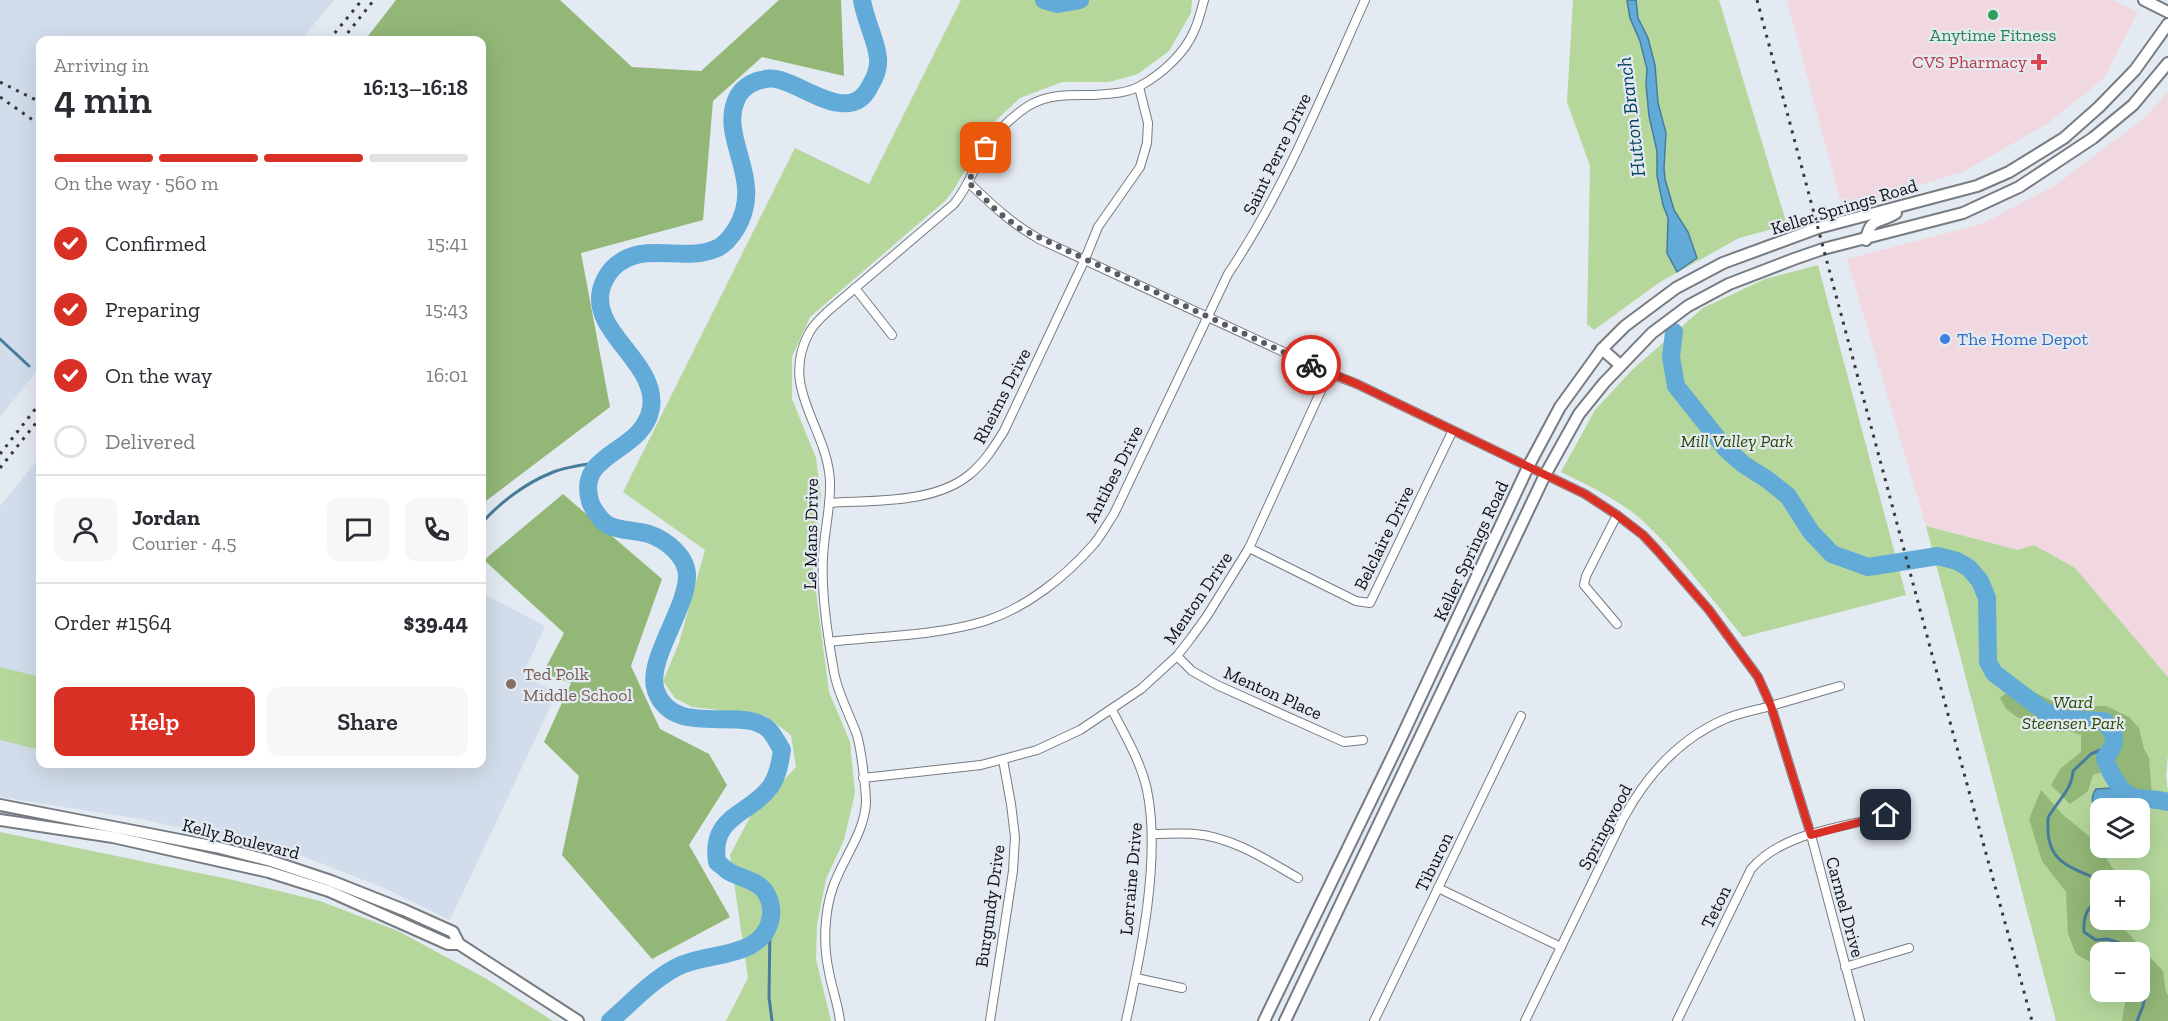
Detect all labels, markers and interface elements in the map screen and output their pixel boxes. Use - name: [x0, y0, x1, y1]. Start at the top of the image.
- marker: Anytime Fitness: [1986, 8, 2000, 22]
- place label: Anytime Fitness: [1930, 24, 2057, 46]
- place label: CVS Pharmacy: [1912, 51, 2028, 73]
- text: Arriving in: [54, 53, 149, 77]
- marker: CVS Pharmacy: [2032, 55, 2046, 69]
- water label: Hutton Branch: [1612, 56, 1650, 178]
- text: 16:13–16:18: [363, 74, 468, 101]
- text: 4 min: [54, 76, 152, 123]
- street label: Saint Perre Drive: [1238, 89, 1316, 219]
- pin: [960, 122, 1011, 173]
- icon: bag: [969, 131, 1002, 164]
- text: On the way · 560 m: [54, 171, 219, 195]
- street label: Keller Springs Road: [1768, 174, 1920, 240]
- icon: check: [54, 227, 87, 260]
- text: Confirmed: [105, 230, 206, 257]
- text: 15:41: [427, 231, 468, 255]
- icon: check: [54, 293, 87, 326]
- text: Preparing: [105, 296, 200, 323]
- text: 15:43: [425, 297, 468, 321]
- place label: The Home Depot: [1957, 328, 2089, 350]
- marker: The Home Depot: [1938, 332, 1952, 346]
- courier: [1281, 335, 1341, 395]
- street label: Rheims Drive: [968, 344, 1036, 448]
- icon: bike: [1295, 349, 1328, 382]
- icon: check: [54, 359, 87, 392]
- text: On the way: [105, 362, 212, 389]
- text: 16:01: [426, 363, 468, 387]
- street label: Antibes Drive: [1080, 422, 1148, 526]
- text: Delivered: [105, 428, 195, 455]
- park label: Mill Valley Park: [1681, 430, 1793, 452]
- street label: Keller Springs Road: [1429, 477, 1513, 625]
- street label: Le Mans Drive: [799, 478, 823, 590]
- street label: Belclaire Drive: [1349, 482, 1419, 594]
- button: person: [54, 498, 117, 561]
- button: chat: [327, 498, 390, 561]
- button: phone: [405, 498, 468, 561]
- text: Jordan: [132, 504, 200, 531]
- text: Courier · 4.5: [132, 531, 237, 555]
- street label: Menton Drive: [1159, 548, 1237, 648]
- text: Order #1564: [54, 609, 172, 636]
- text: $39.44: [404, 609, 468, 636]
- street label: Menton Place: [1221, 662, 1325, 724]
- place label: Ted Polk Middle School: [523, 663, 632, 706]
- marker: Ted Polk Middle School: [504, 677, 518, 691]
- button: Help: [54, 687, 255, 756]
- button: Share: [267, 687, 468, 756]
- park label: Ward Steensen Park: [2022, 691, 2124, 734]
- street label: Springwood: [1573, 780, 1637, 874]
- pin: [1860, 789, 1911, 840]
- icon: home: [1869, 798, 1902, 831]
- map controls: [2090, 798, 2150, 1002]
- button: layers: [2090, 798, 2150, 858]
- street label: Kelly Boulevard: [180, 814, 302, 864]
- street label: Lorraine Drive: [1115, 822, 1147, 936]
- street label: Tiburon: [1410, 828, 1458, 895]
- street label: Burgundy Drive: [970, 843, 1010, 969]
- street label: Carmel Drive: [1821, 854, 1869, 960]
- button: +: [2090, 870, 2150, 930]
- street label: Teton: [1696, 881, 1736, 932]
- button: −: [2090, 942, 2150, 1002]

